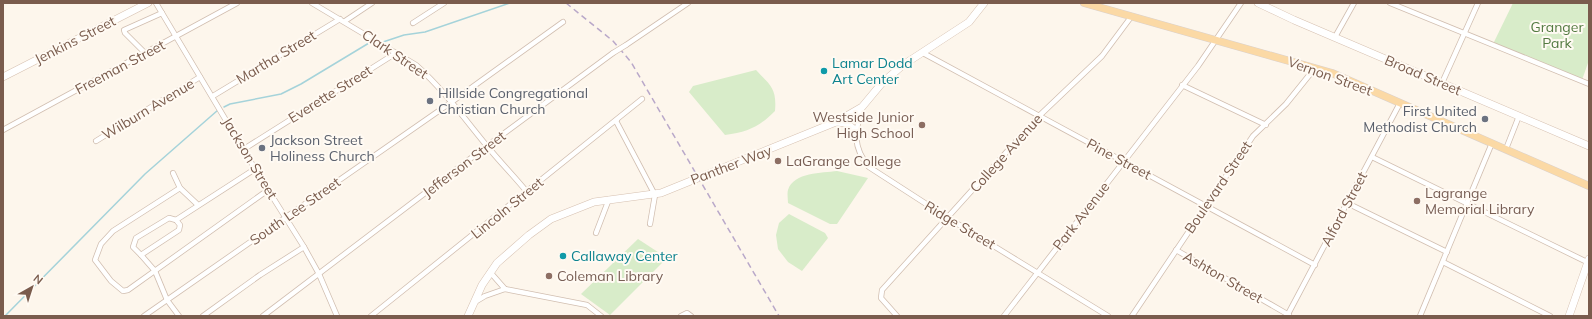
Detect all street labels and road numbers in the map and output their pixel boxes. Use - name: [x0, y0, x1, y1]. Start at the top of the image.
- street label: Jenkins Street: [31, 12, 119, 68]
- street label: Clark Street: [358, 25, 432, 83]
- street label: Martha Street: [233, 26, 319, 88]
- street label: Freeman Street: [72, 36, 168, 98]
- street label: Broad Street: [1382, 51, 1464, 99]
- street label: Vernon Street: [1285, 52, 1375, 100]
- street label: Everette Street: [285, 61, 375, 127]
- street label: Wilburn Avenue: [99, 74, 197, 144]
- street label: College Avenue: [966, 110, 1046, 196]
- street label: Jackson Street: [218, 114, 282, 202]
- street label: Jefferson Street: [419, 127, 509, 201]
- street label: Pine Street: [1084, 134, 1154, 184]
- street label: Boulevard Street: [1180, 137, 1256, 237]
- street label: Panther Way: [688, 141, 775, 189]
- street label: Alford Street: [1317, 169, 1371, 249]
- street label: South Lee Street: [246, 173, 344, 249]
- street label: Lincoln Street: [467, 173, 547, 243]
- street label: Park Avenue: [1049, 178, 1113, 254]
- street label: Ridge Street: [921, 197, 999, 253]
- street label: Ashton Street: [1180, 247, 1266, 307]

